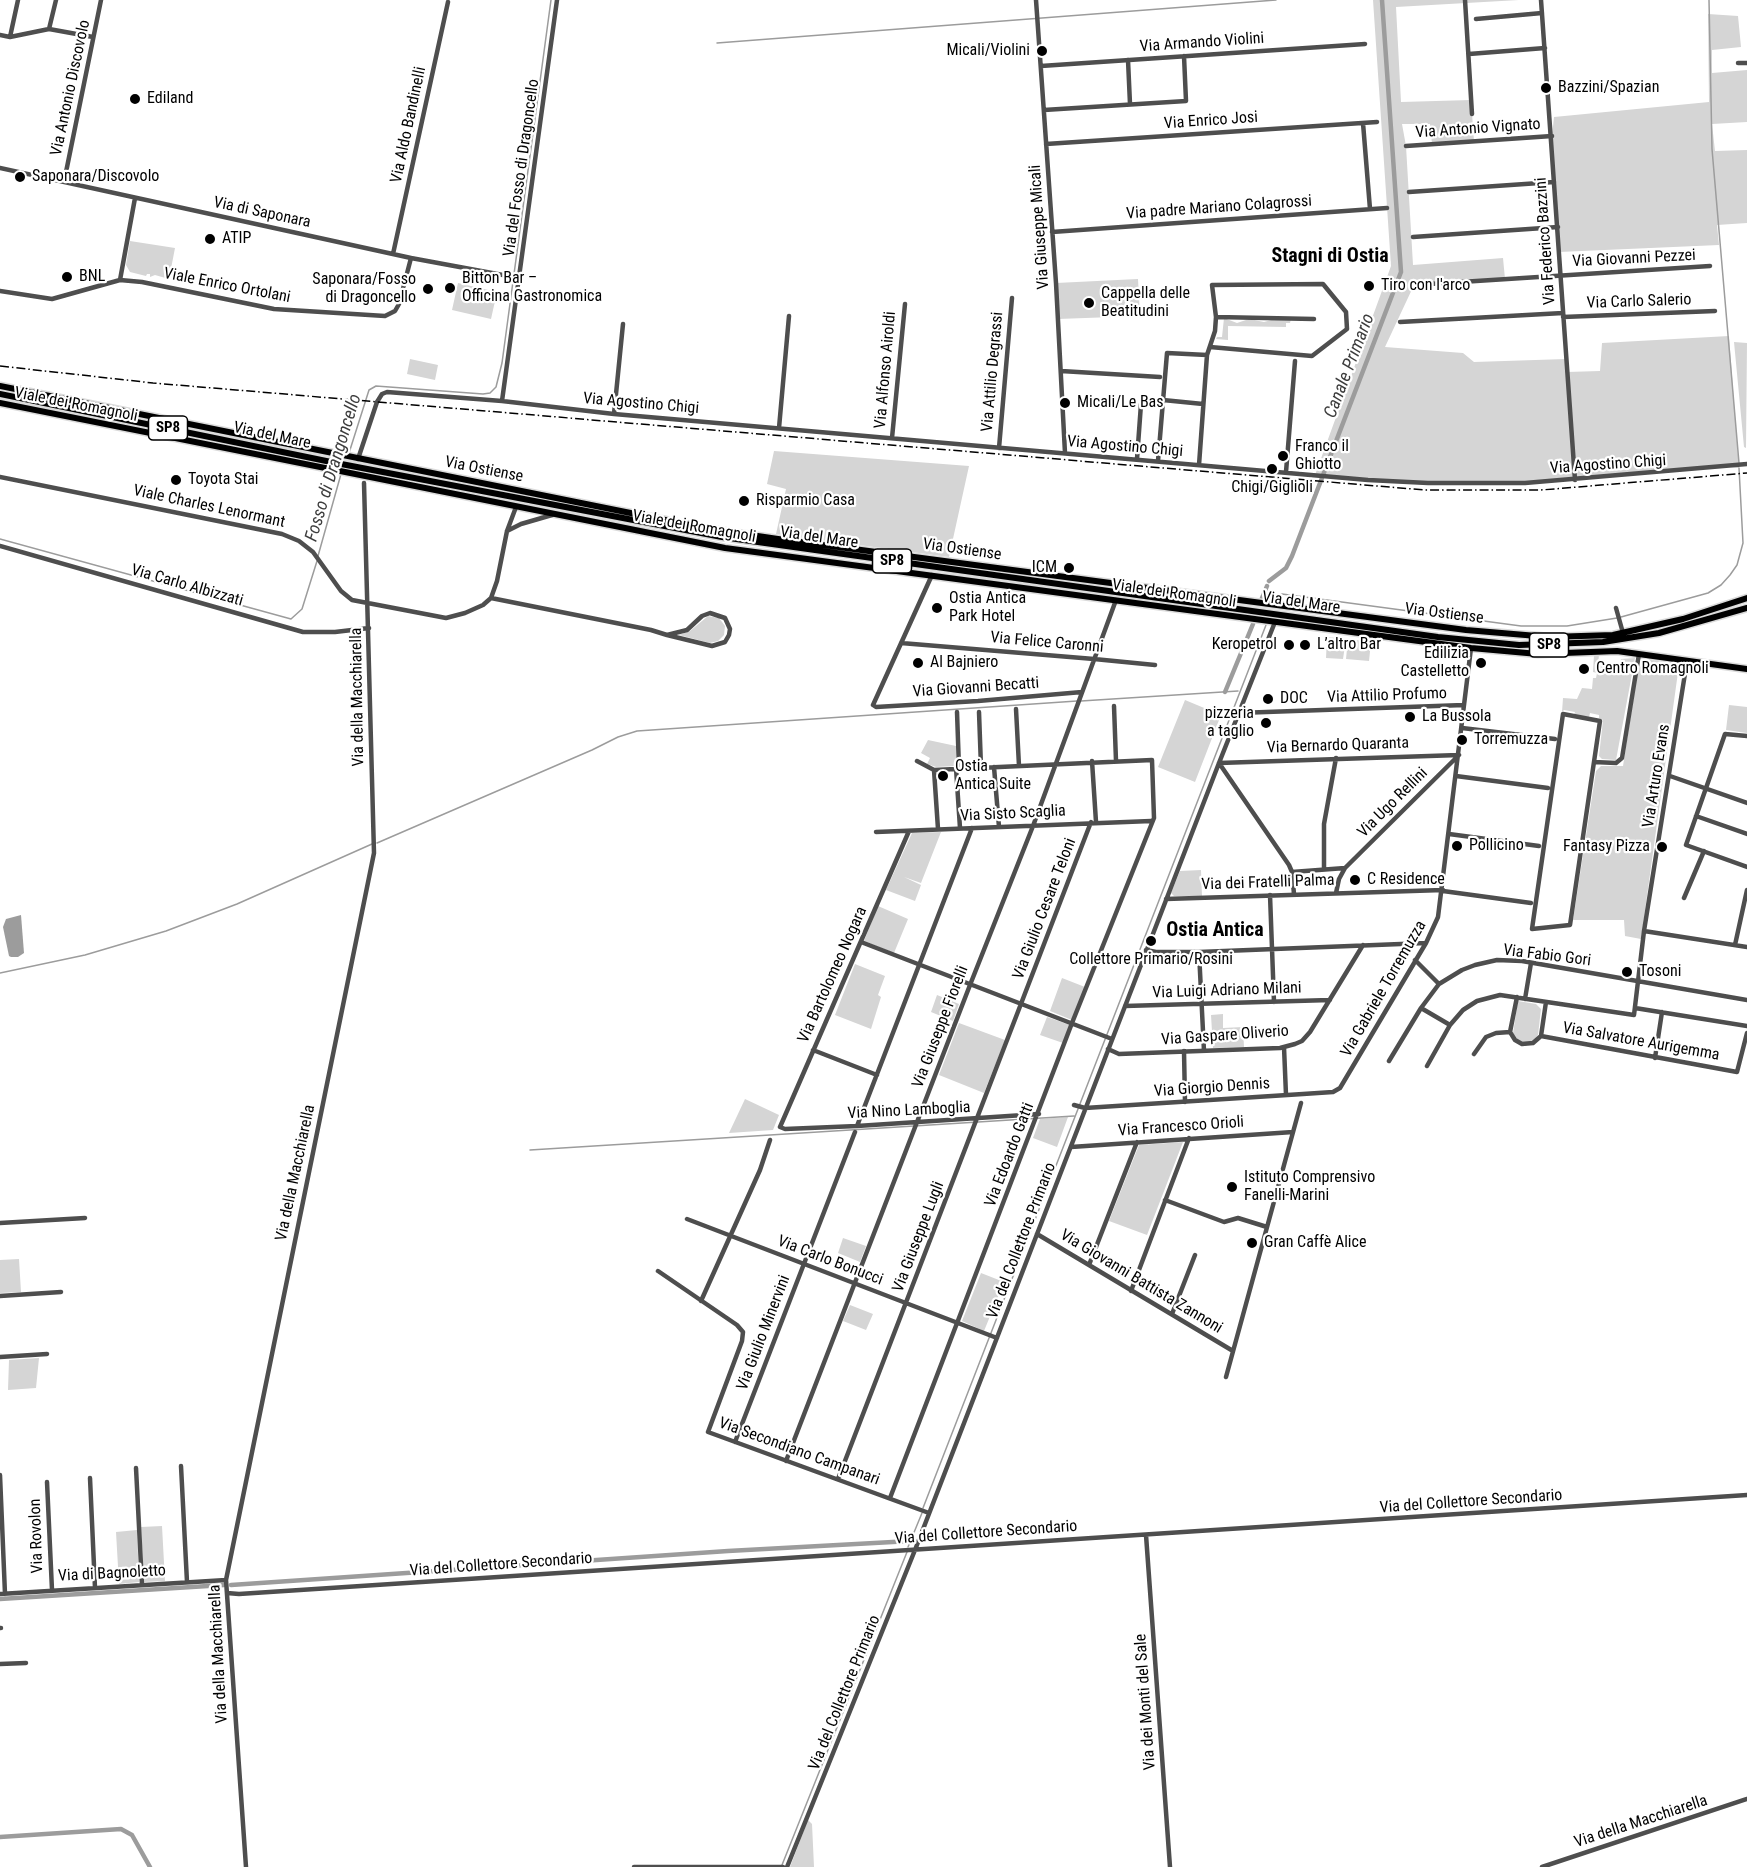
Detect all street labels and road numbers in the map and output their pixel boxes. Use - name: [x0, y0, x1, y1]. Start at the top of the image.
- street label: Via Antonio Discovolo: [47, 18, 95, 158]
- street label: Via Armando Violini: [1139, 29, 1265, 57]
- street label: Via Aldo Bandinelli: [387, 65, 431, 185]
- street label: Via del Fosso di Dragoncello: [500, 78, 544, 258]
- street label: Via Enrico Josi: [1163, 108, 1259, 134]
- street label: Via Antonio Vignato: [1415, 115, 1541, 143]
- street label: Via Giuseppe Micali: [1026, 164, 1054, 290]
- street label: Via Federico Bazzini: [1532, 177, 1560, 305]
- street label: Via padre Mariano Colagrossi: [1125, 192, 1313, 224]
- street label: Via di Saponara: [212, 193, 312, 233]
- street label: Via Giovanni Pezzei: [1572, 246, 1696, 272]
- street label: Viale Enrico Ortolani: [162, 264, 292, 308]
- street label: Via Carlo Salerio: [1586, 291, 1692, 313]
- street label: Via Alfonso Airoldi: [871, 311, 901, 429]
- street label: Via Attilio Degrassi: [978, 311, 1008, 433]
- street label: Viale dei Romagnoli: [13, 384, 139, 426]
- street label: Via Agostino Chigi: [582, 389, 700, 419]
- road number: SP8: [148, 416, 188, 440]
- street label: Via del Mare: [231, 418, 313, 454]
- street label: Via Agostino Chigi: [1066, 432, 1184, 462]
- street label: Via Agostino Chigi: [1549, 451, 1667, 479]
- street label: Via Ostiense: [443, 453, 525, 487]
- street label: Viale Charles Lenormant: [131, 482, 287, 532]
- street label: Viale dei Romagnoli: [631, 507, 757, 547]
- street label: Via del Mare: [779, 523, 859, 553]
- street label: Via Ostiense: [921, 535, 1003, 565]
- road number: SP8: [872, 549, 912, 573]
- street label: Via Carlo Albizzati: [129, 561, 245, 611]
- street label: Viale dei Romagnoli: [1111, 576, 1237, 612]
- street label: Via del Mare: [1261, 588, 1341, 618]
- street label: Via Ostiense: [1403, 600, 1485, 628]
- street label: Via della Macchiarella: [347, 627, 369, 767]
- street label: Via Felice Caronni: [990, 628, 1104, 658]
- road number: SP8: [1530, 633, 1568, 657]
- street label: Via Giovanni Becatti: [912, 674, 1040, 702]
- street label: Via Attilio Profumo: [1327, 684, 1447, 708]
- street label: Via Arturo Evans: [1639, 723, 1675, 829]
- street label: Via Bernardo Quaranta: [1267, 734, 1409, 758]
- street label: Via Ugo Rellini: [1354, 764, 1432, 842]
- street label: Via Sisto Scaglia: [960, 802, 1066, 826]
- street label: Via Giulio Cesare Teloni: [1009, 836, 1081, 982]
- street label: Via dei Fratelli Palma: [1201, 871, 1335, 895]
- street label: Via Bartolomeo Nogara: [794, 904, 872, 1046]
- street label: Via Gabriele Torremuzza: [1337, 917, 1431, 1061]
- street label: Via Fabio Gori: [1502, 941, 1592, 971]
- street label: Via Giuseppe Fiorelli: [909, 963, 973, 1091]
- street label: Via Luigi Adriano Milani: [1152, 979, 1302, 1003]
- street label: Via Salvatore Aurigemma: [1561, 1019, 1721, 1065]
- street label: Via Gaspare Oliverio: [1161, 1022, 1289, 1050]
- street label: Via Giorgio Dennis: [1153, 1074, 1271, 1102]
- street label: Via Nino Lamboglia: [847, 1098, 971, 1124]
- street label: Via Edoardo Gatti: [981, 1100, 1039, 1210]
- street label: Via della Macchiarella: [272, 1103, 320, 1243]
- street label: Via Francesco Orioli: [1117, 1113, 1245, 1141]
- street label: Via del Collettore Primario: [983, 1160, 1061, 1322]
- street label: Via Giuseppe Lugli: [889, 1179, 949, 1295]
- street label: Via Giovanni Battista Zannoni: [1056, 1226, 1226, 1338]
- street label: Via Carlo Bonucci: [774, 1232, 886, 1290]
- street label: Via Giulio Minervini: [733, 1273, 795, 1393]
- street label: Via Secondiano Campanari: [716, 1414, 882, 1490]
- street label: Via del Collettore Secondario: [1379, 1486, 1563, 1518]
- street label: Via Rovolon: [26, 1498, 48, 1574]
- street label: Via del Collettore Secondario: [894, 1517, 1078, 1549]
- street label: Via del Collettore Secondario: [409, 1549, 593, 1581]
- street label: Via di Bagnoletto: [58, 1562, 166, 1586]
- street label: Via della Macchiarella: [206, 1584, 232, 1724]
- street label: Via del Collettore Primario: [805, 1613, 885, 1773]
- street label: Via dei Monti del Sale: [1132, 1633, 1160, 1771]
- street label: Via della Macchiarella: [1572, 1791, 1710, 1853]

